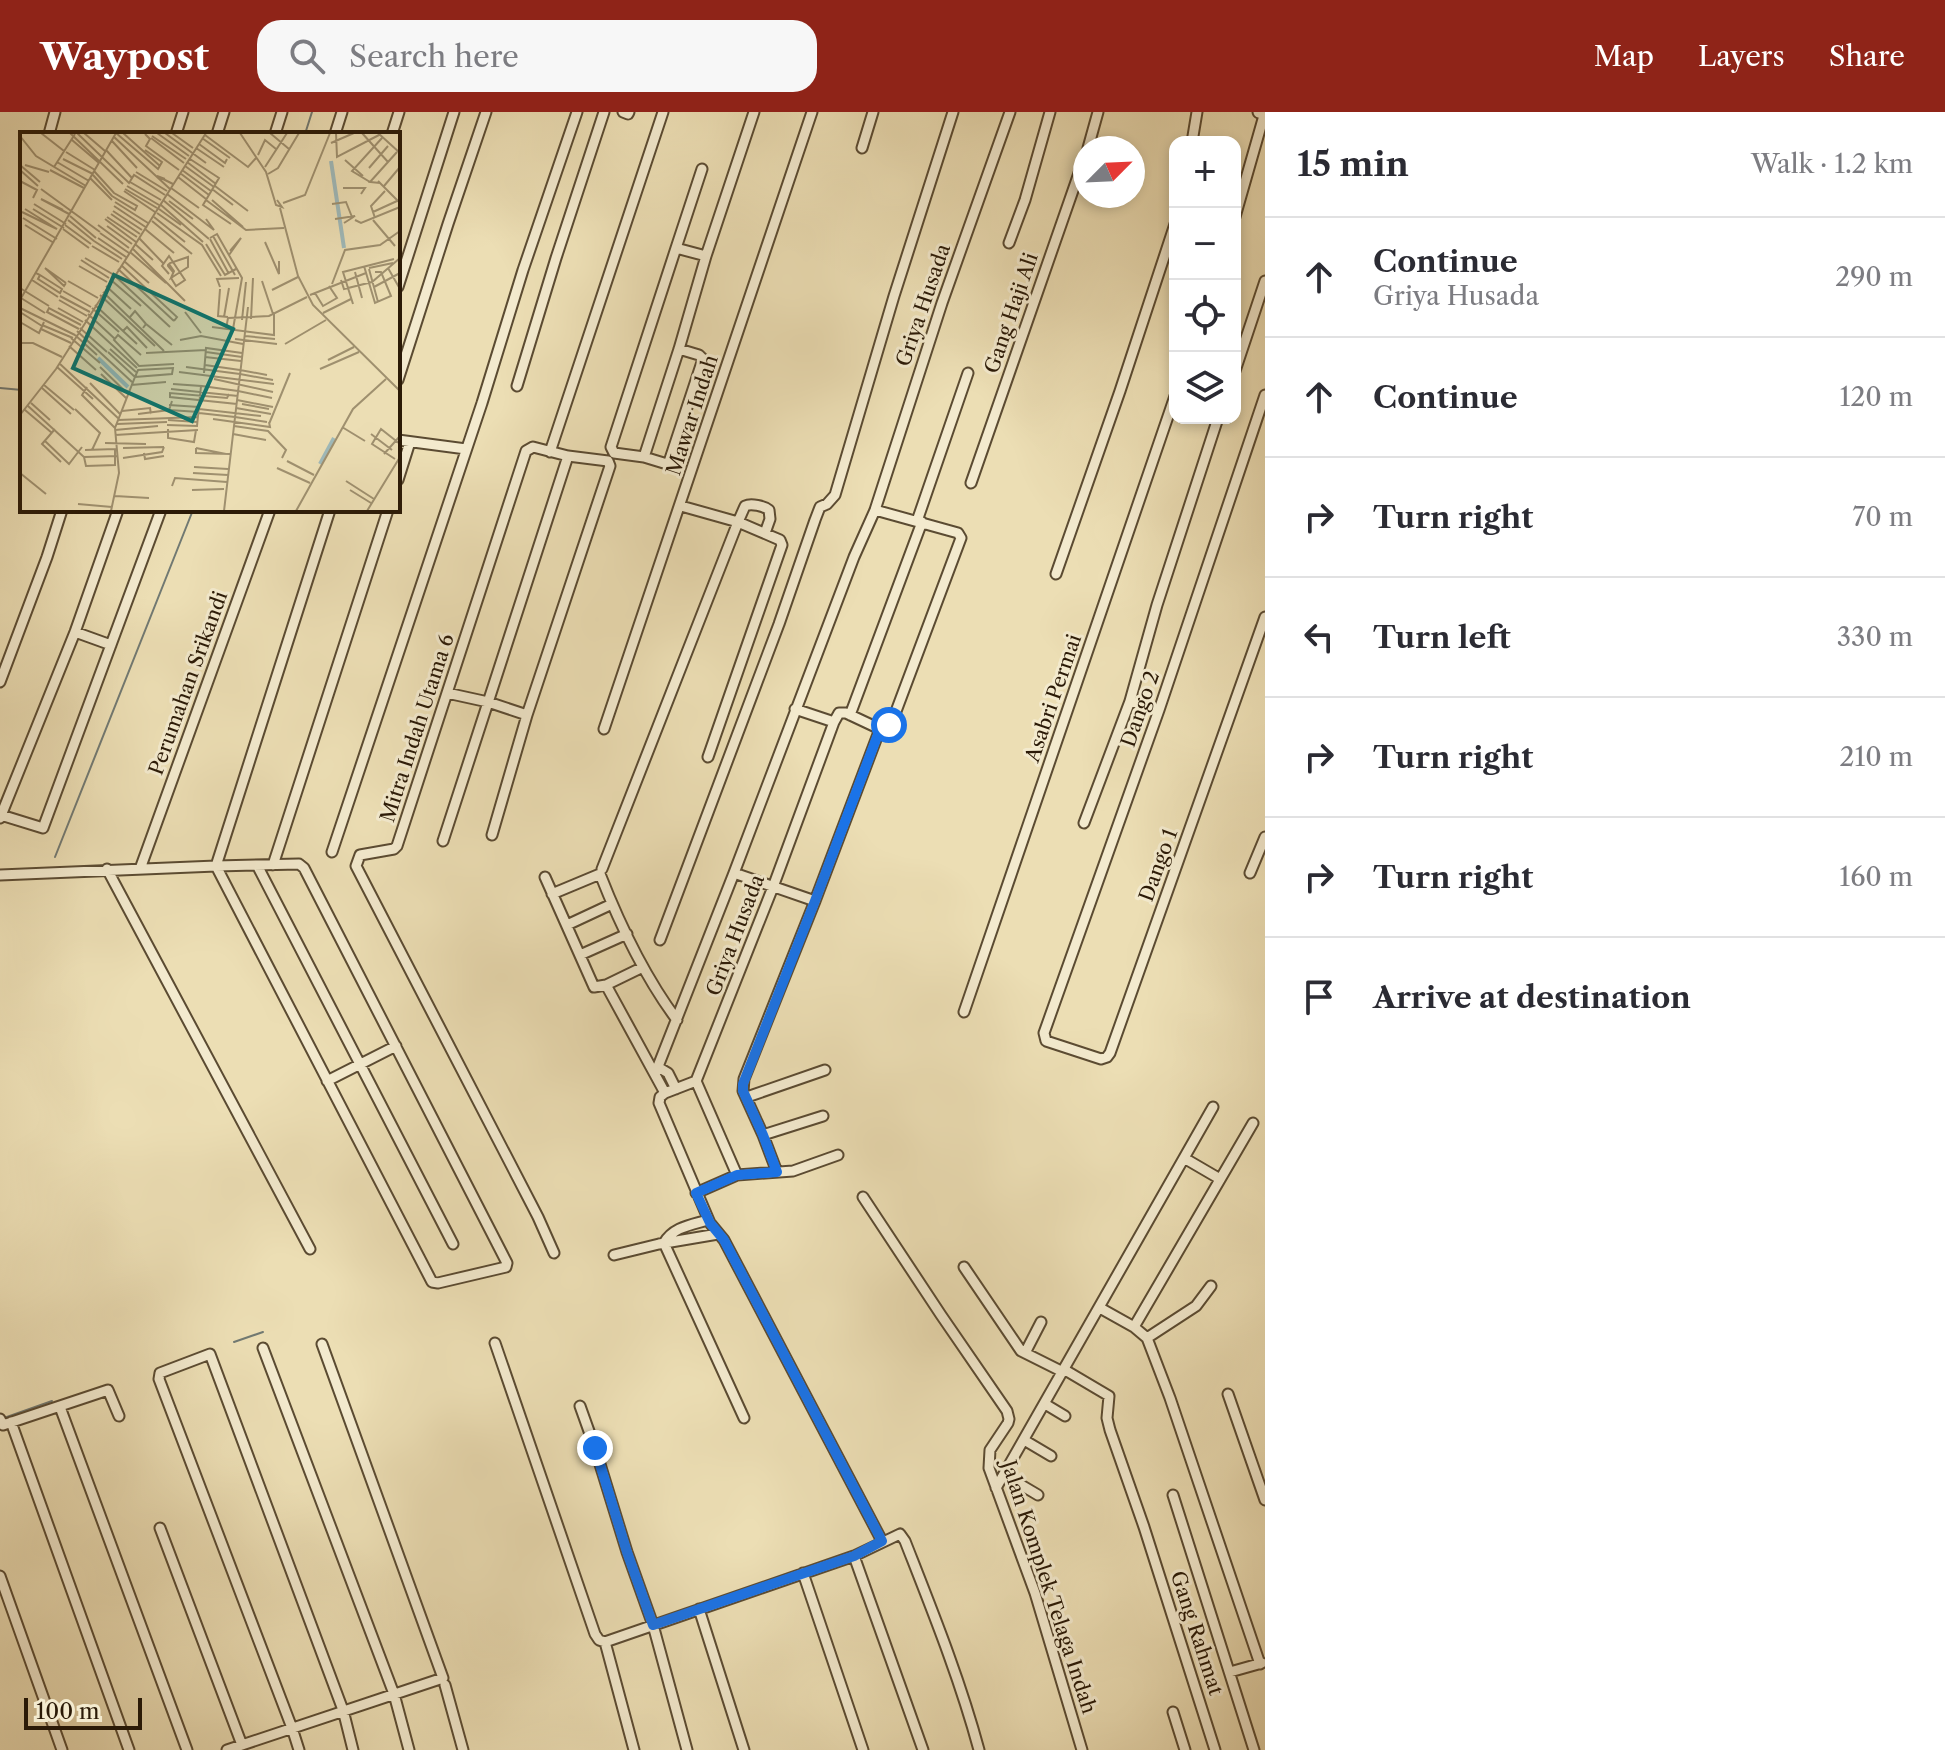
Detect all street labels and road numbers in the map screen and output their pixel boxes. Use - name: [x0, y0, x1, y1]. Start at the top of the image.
- street label: Griya Husada: [891, 240, 955, 369]
- street label: Gang Haji Ali: [979, 250, 1043, 376]
- street label: Mawar Indah: [661, 351, 723, 478]
- street label: Perumahan Srikandi: [144, 588, 232, 778]
- street label: Mitra Indah Utama 6: [375, 631, 459, 825]
- street label: Asabri Permai: [1020, 631, 1086, 766]
- street label: Dango 2: [1116, 668, 1164, 750]
- street label: Dango 1: [1134, 825, 1182, 905]
- street label: Griya Husada: [701, 871, 769, 999]
- street label: Jalan Komplek Telaga Indah: [996, 1454, 1102, 1717]
- street label: Gang Rahmat: [1166, 1568, 1228, 1698]

